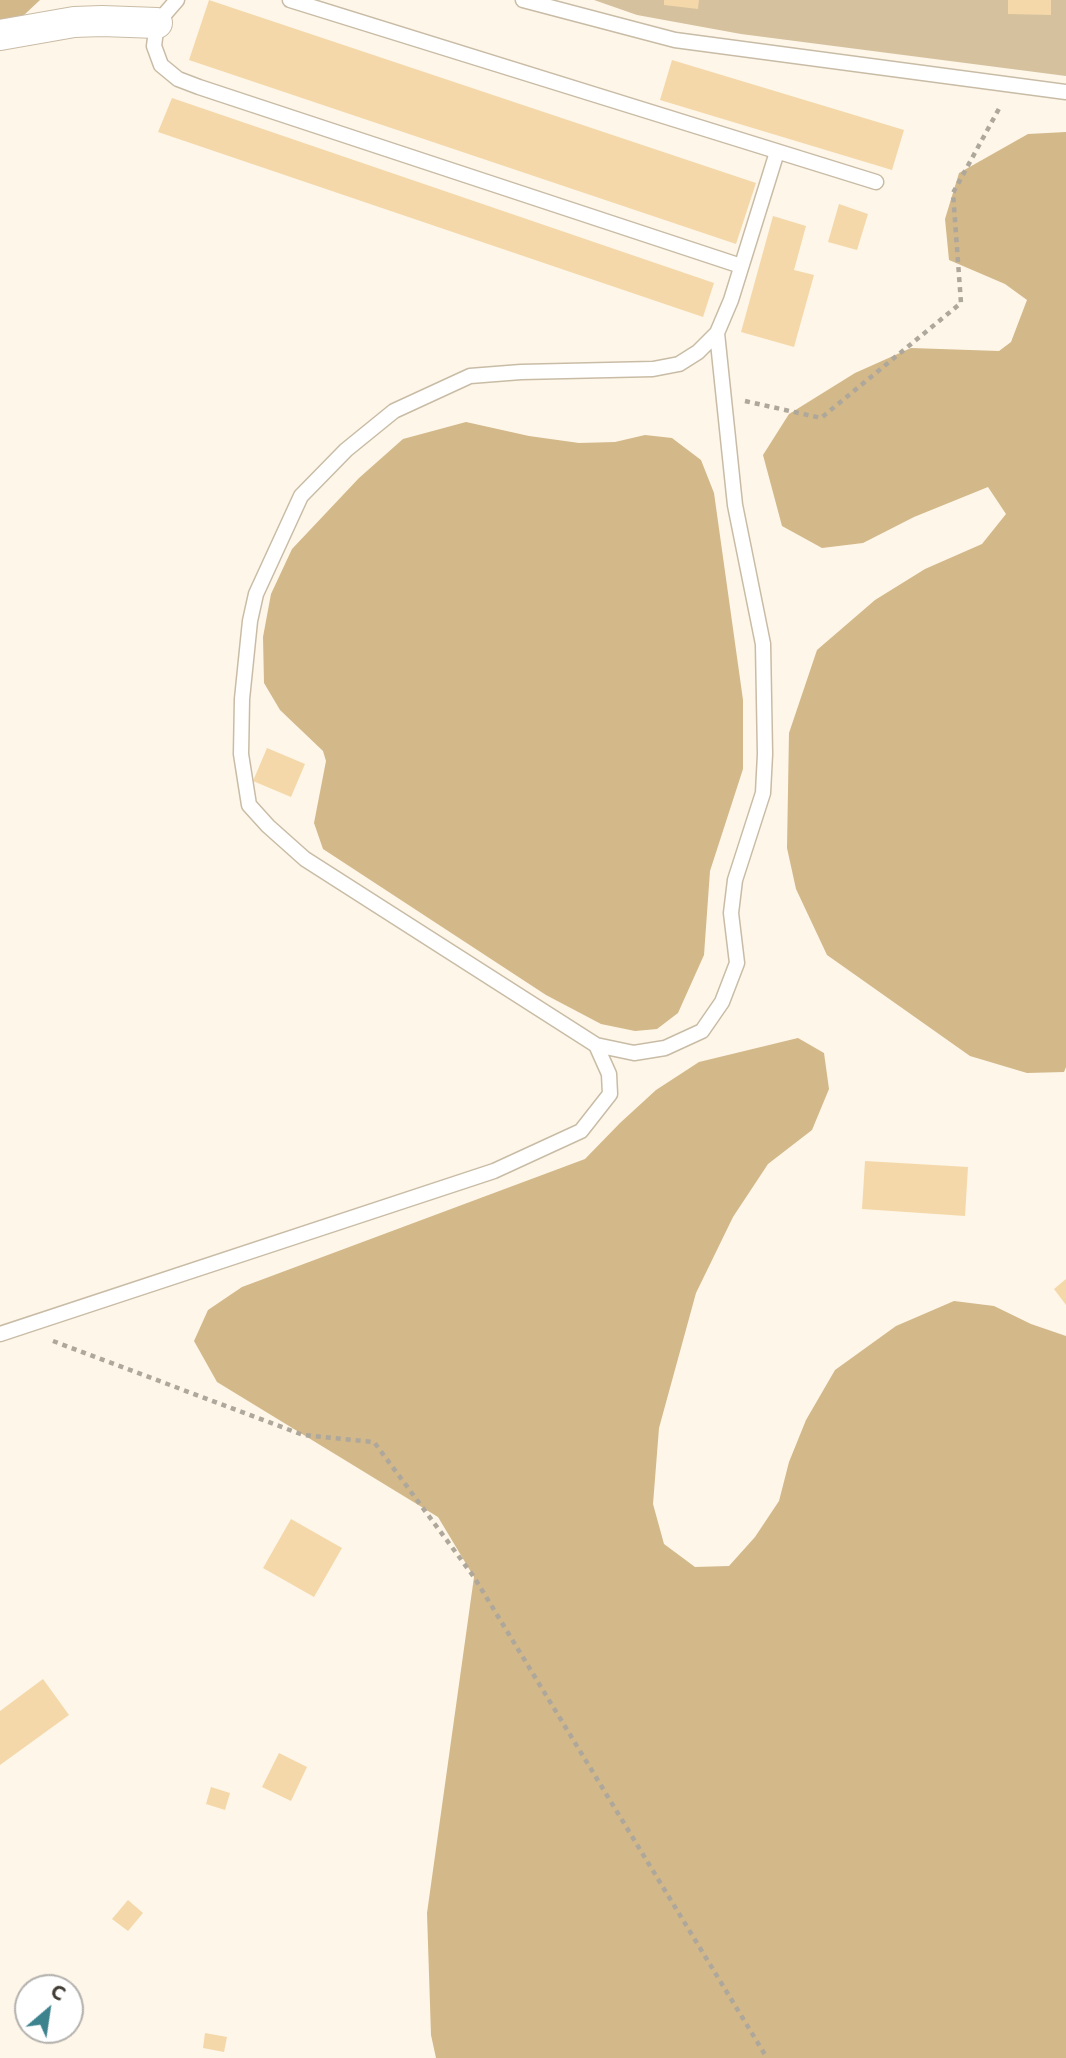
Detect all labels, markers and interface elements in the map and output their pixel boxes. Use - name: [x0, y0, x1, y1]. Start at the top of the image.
- north arrow: [14, 1974, 84, 2044]
- text: С: [47, 1979, 70, 2005]

